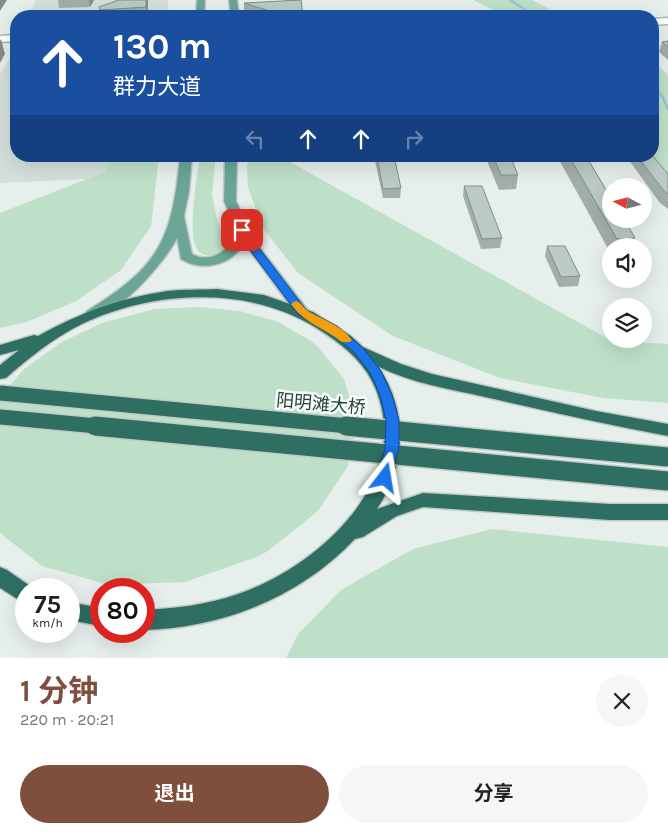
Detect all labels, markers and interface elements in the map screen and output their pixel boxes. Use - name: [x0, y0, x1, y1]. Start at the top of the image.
- text: 130 m: [113, 26, 211, 67]
- icon: ahead: [30, 30, 95, 95]
- text: 群力大道: [113, 74, 201, 100]
- icon: left: [241, 125, 269, 153]
- icon: ahead: [294, 125, 322, 153]
- icon: ahead: [347, 125, 375, 153]
- icon: right: [400, 125, 428, 153]
- north arrow: [602, 178, 652, 228]
- map controls: [602, 178, 652, 348]
- pin: [221, 209, 263, 251]
- icon: arrive: [228, 216, 256, 244]
- button: sound: [602, 238, 652, 288]
- button: layers: [602, 298, 652, 348]
- street label: 阳明滩大桥: [275, 389, 367, 419]
- position arrow: [358, 451, 410, 503]
- speed limit sign: 80: [90, 578, 155, 643]
- text: 75: [34, 590, 61, 619]
- text: km/h: [32, 616, 63, 630]
- text: 1 分钟: [20, 673, 98, 709]
- button: close: [596, 675, 648, 727]
- text: 220 m · 20:21: [20, 710, 114, 729]
- button: 退出: [20, 765, 329, 823]
- button: 分享: [339, 765, 648, 823]

